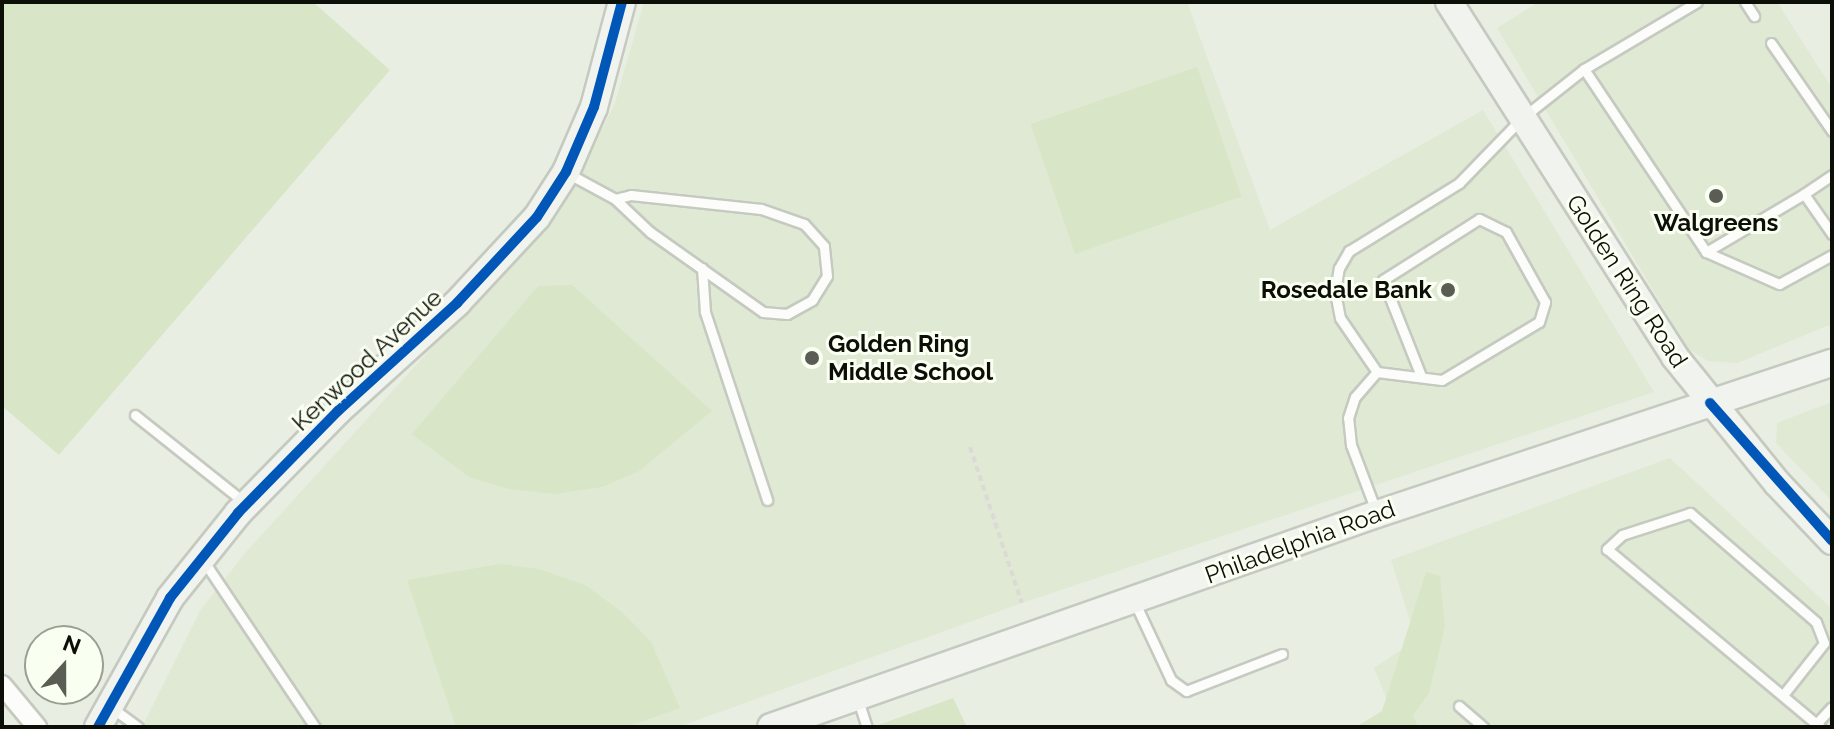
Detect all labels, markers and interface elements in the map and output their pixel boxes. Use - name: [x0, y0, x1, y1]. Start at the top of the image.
- marker: Walgreens: [1707, 187, 1725, 205]
- street label: Golden Ring Road: [1560, 189, 1694, 373]
- place label: Walgreens: [1654, 209, 1778, 237]
- place label: Rosedale Bank: [1261, 276, 1432, 304]
- marker: Rosedale Bank: [1439, 281, 1457, 299]
- street label: Kenwood Avenue: [286, 283, 448, 437]
- place label: Golden Ring Middle School: [828, 330, 993, 386]
- marker: Golden Ring Middle School: [803, 349, 821, 367]
- street label: Philadelphia Road: [1201, 494, 1399, 590]
- north arrow: [24, 625, 104, 705]
- text: N: [59, 629, 84, 660]

